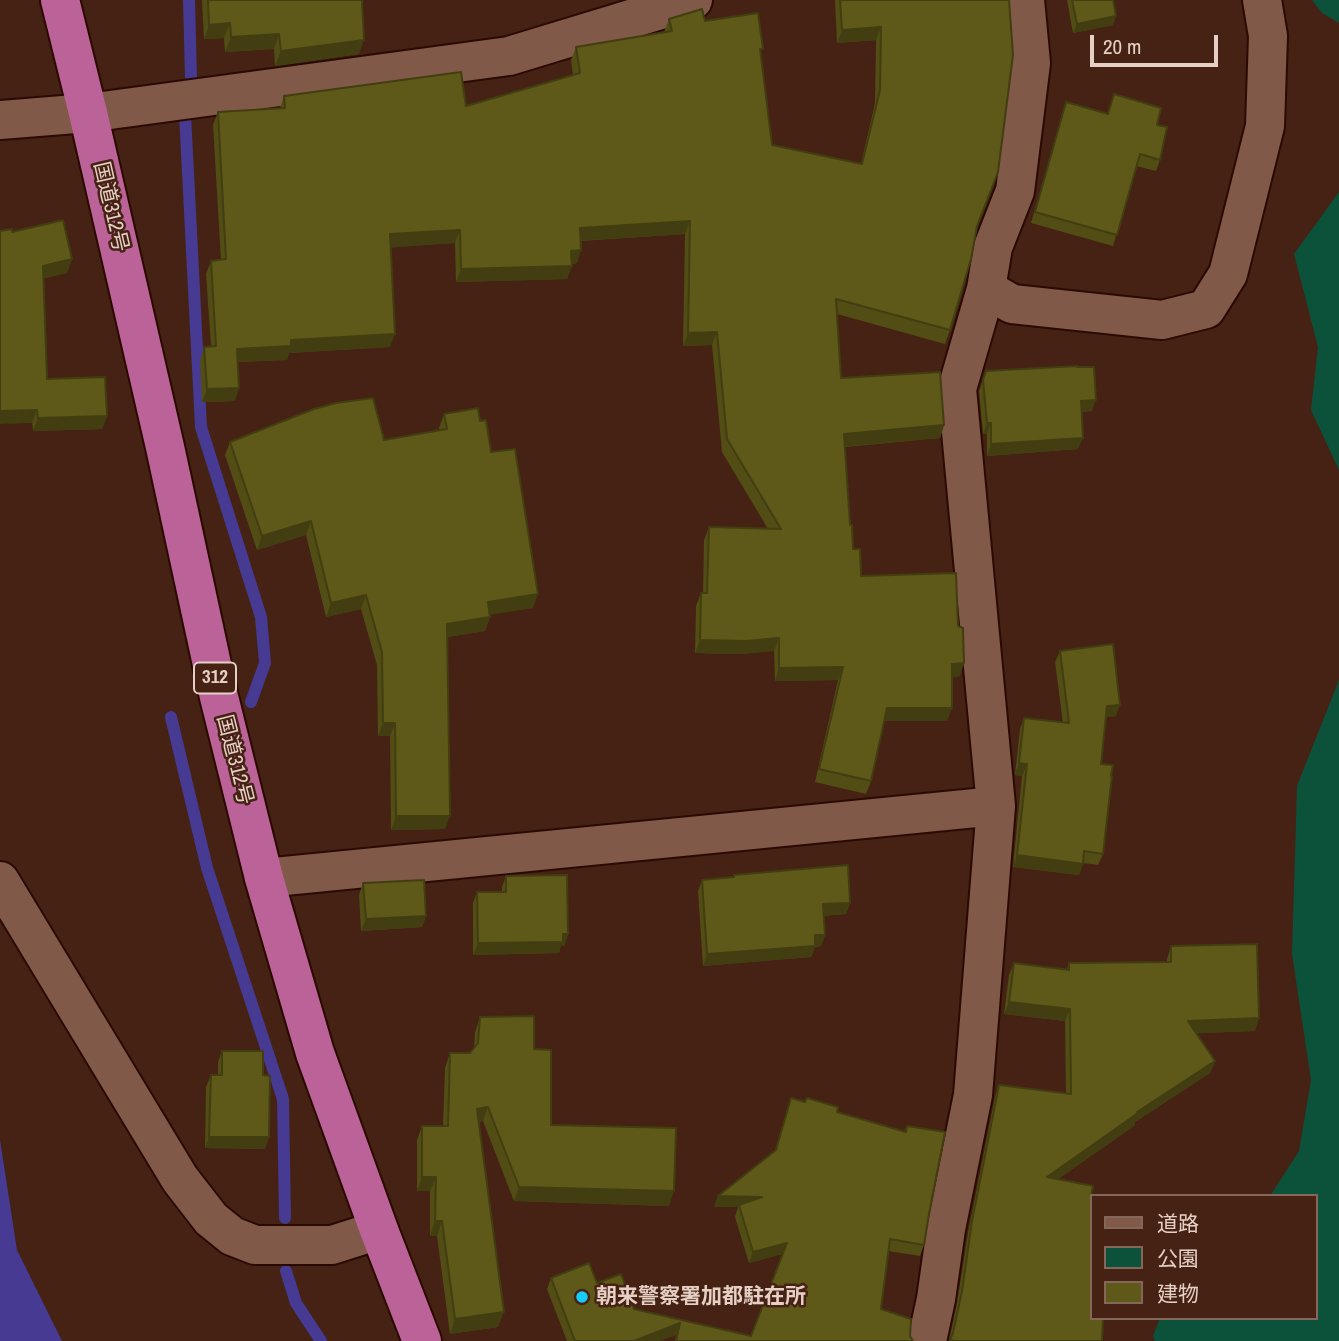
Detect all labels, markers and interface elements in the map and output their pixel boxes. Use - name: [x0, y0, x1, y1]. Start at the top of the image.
- scale bar: [1094, 21, 1222, 65]
- text: 20 m: [1103, 32, 1141, 61]
- street label: 国道312号: [87, 159, 133, 255]
- road number: 312: [194, 663, 236, 694]
- street label: 国道312号: [211, 712, 257, 808]
- legend: [1090, 1194, 1318, 1320]
- text: 道路: [1157, 1209, 1199, 1238]
- text: 公園: [1157, 1244, 1199, 1273]
- text: 建物: [1157, 1279, 1199, 1308]
- place label: 朝来警察署加都駐在所: [596, 1284, 806, 1310]
- marker: 朝来警察署加都駐在所: [574, 1289, 590, 1305]

